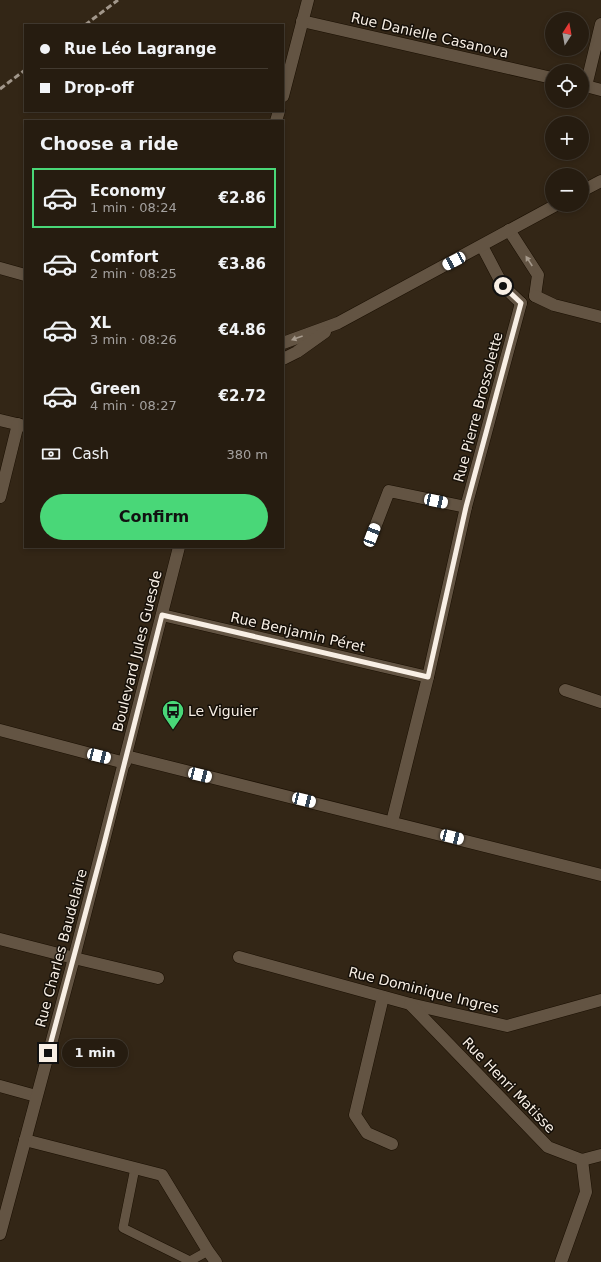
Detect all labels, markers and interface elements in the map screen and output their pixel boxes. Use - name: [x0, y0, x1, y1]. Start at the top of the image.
- street label: Rue Danielle Casanova: [350, 9, 510, 61]
- north arrow: [545, 12, 589, 56]
- map controls: [545, 12, 589, 212]
- text: Rue Léo Lagrange: [64, 40, 216, 58]
- button: locate: [545, 64, 589, 108]
- text: Drop-off: [64, 79, 134, 97]
- button: +: [545, 116, 589, 160]
- text: Choose a ride: [40, 133, 179, 154]
- button: −: [545, 168, 589, 212]
- icon: car: [42, 180, 78, 216]
- text: Economy: [90, 182, 166, 200]
- text: €2.86: [219, 189, 266, 207]
- text: 1 min · 08:24: [90, 200, 177, 215]
- icon: car: [42, 246, 78, 282]
- text: Comfort: [90, 248, 158, 266]
- car: [441, 250, 467, 272]
- text: €3.86: [219, 255, 266, 273]
- one-way arrow: [525, 256, 533, 267]
- text: 2 min · 08:25: [90, 266, 177, 281]
- route start: [494, 277, 512, 295]
- icon: car: [42, 312, 78, 348]
- text: XL: [90, 314, 111, 332]
- text: €4.86: [219, 321, 266, 339]
- street label: Rue Pierre Brossolette: [450, 330, 506, 484]
- text: 3 min · 08:26: [90, 332, 177, 347]
- one-way arrow: [291, 335, 303, 341]
- icon: car: [42, 378, 78, 414]
- text: Green: [90, 380, 141, 398]
- text: €2.72: [219, 387, 266, 405]
- text: 4 min · 08:27: [90, 398, 177, 413]
- icon: cash: [40, 443, 62, 465]
- text: Cash: [72, 445, 109, 463]
- text: 380 m: [226, 447, 268, 462]
- car: [423, 493, 449, 509]
- button: Confirm: [40, 494, 268, 540]
- car: [362, 522, 382, 548]
- street label: Boulevard Jules Guesde: [109, 569, 165, 733]
- street label: Rue Benjamin Péret: [229, 609, 367, 655]
- bus stop icon: Le Viguier: [160, 698, 186, 731]
- place label: Le Viguier: [188, 703, 258, 719]
- car: [86, 747, 112, 765]
- car: [187, 766, 213, 784]
- car: [291, 791, 317, 809]
- car: [439, 828, 465, 846]
- street label: Rue Charles Baudelaire: [32, 867, 90, 1029]
- street label: Rue Dominique Ingres: [347, 964, 501, 1016]
- street label: Rue Henri Matisse: [459, 1034, 559, 1136]
- callout: 1 min: [62, 1039, 128, 1067]
- route end: [39, 1044, 57, 1062]
- text: 1 min: [75, 1045, 115, 1060]

